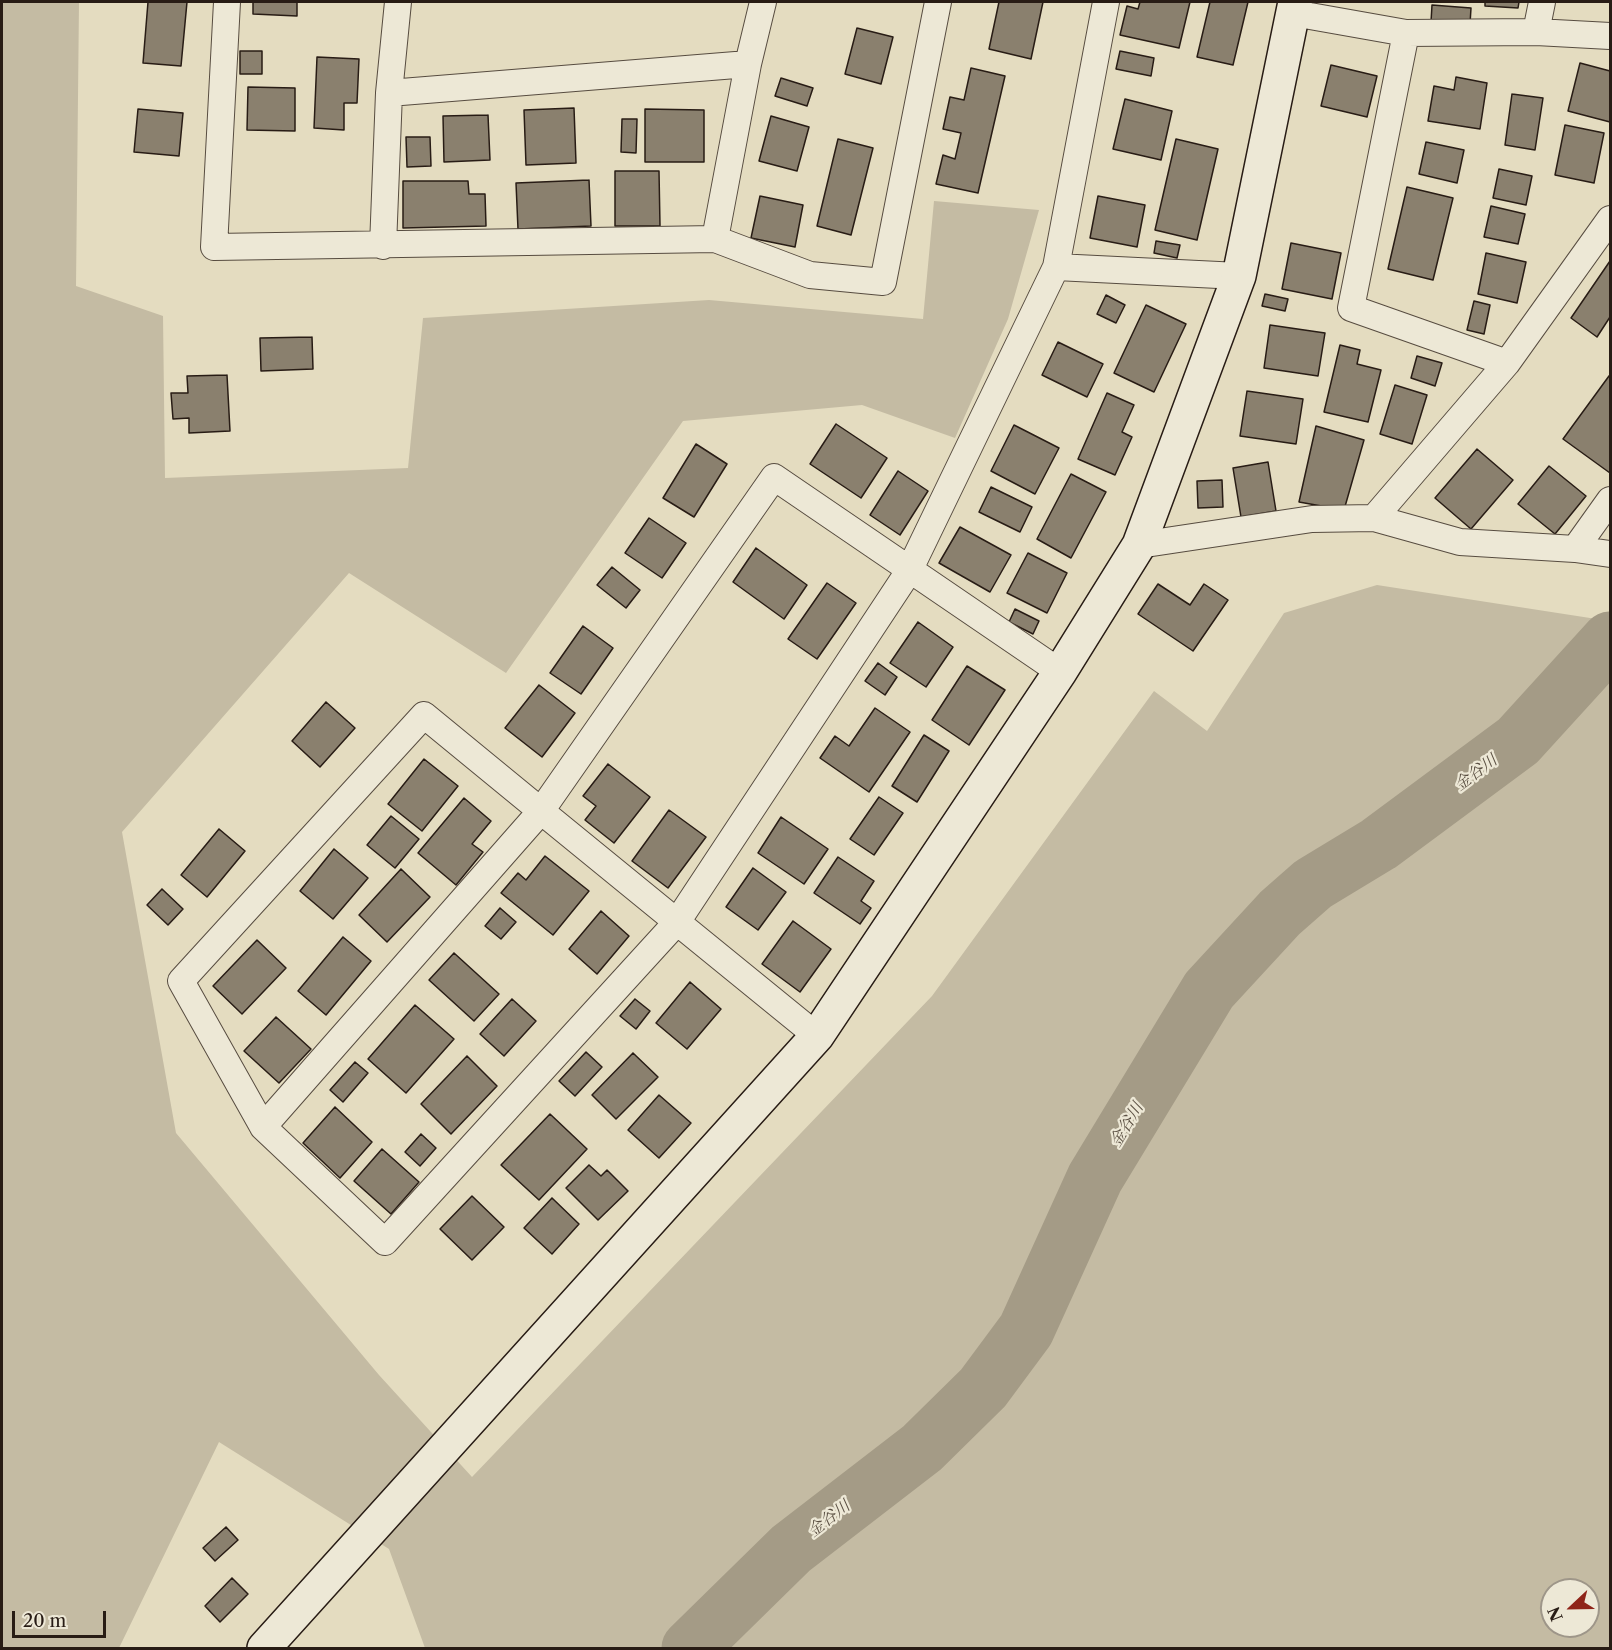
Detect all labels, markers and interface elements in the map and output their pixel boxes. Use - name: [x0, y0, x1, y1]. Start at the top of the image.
- water label: 金谷川: [1451, 751, 1501, 795]
- water label: 金谷川: [1106, 1099, 1148, 1151]
- water label: 金谷川: [804, 1497, 854, 1541]
- north arrow: [1540, 1578, 1600, 1638]
- scale bar: [15, 1599, 110, 1637]
- text: N: [1543, 1604, 1567, 1624]
- text: 20 m: [23, 1610, 66, 1632]

